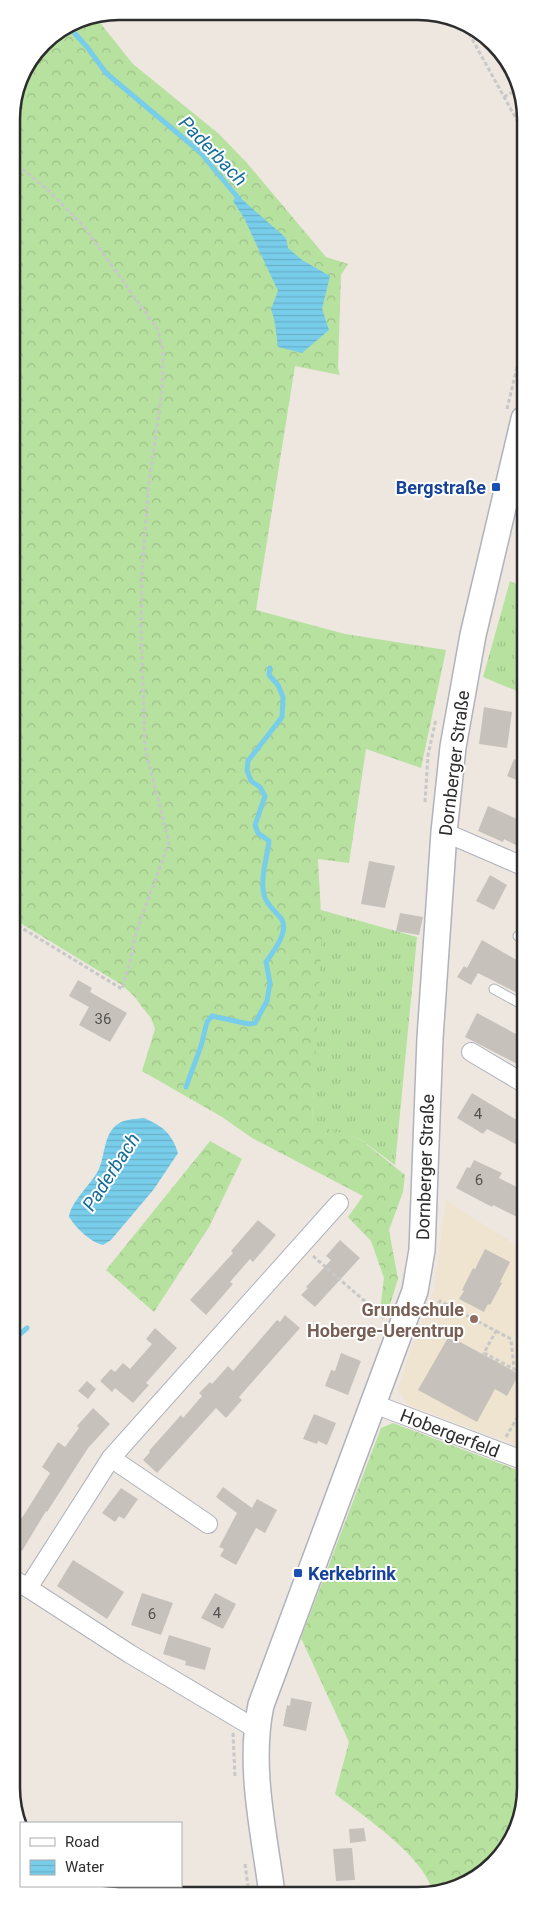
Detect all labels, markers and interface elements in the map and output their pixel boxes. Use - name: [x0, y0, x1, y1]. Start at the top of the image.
- water label: Paderbach: [174, 111, 252, 191]
- place label: Bergstraße: [396, 477, 486, 498]
- marker: Bergstraße: [490, 481, 502, 493]
- street label: Dornberger Straße: [435, 689, 473, 837]
- house number: 36: [95, 1010, 111, 1028]
- street label: Dornberger Straße: [412, 1094, 438, 1240]
- house number: 4: [474, 1105, 483, 1123]
- water label: Paderbach: [77, 1129, 145, 1215]
- house number: 6: [475, 1171, 483, 1189]
- place label: Grundschule Hoberge-Uerentrup: [307, 1299, 464, 1341]
- marker: Grundschule Hoberge-Uerentrup: [468, 1313, 480, 1325]
- street label: Hobergerfeld: [397, 1404, 503, 1462]
- place label: Kerkebrink: [308, 1563, 396, 1584]
- marker: Kerkebrink: [292, 1567, 304, 1579]
- house number: 4: [213, 1604, 222, 1622]
- house number: 6: [148, 1605, 156, 1623]
- legend: [20, 1822, 182, 1887]
- text: Road: [65, 1833, 99, 1851]
- text: Water: [65, 1858, 104, 1876]

